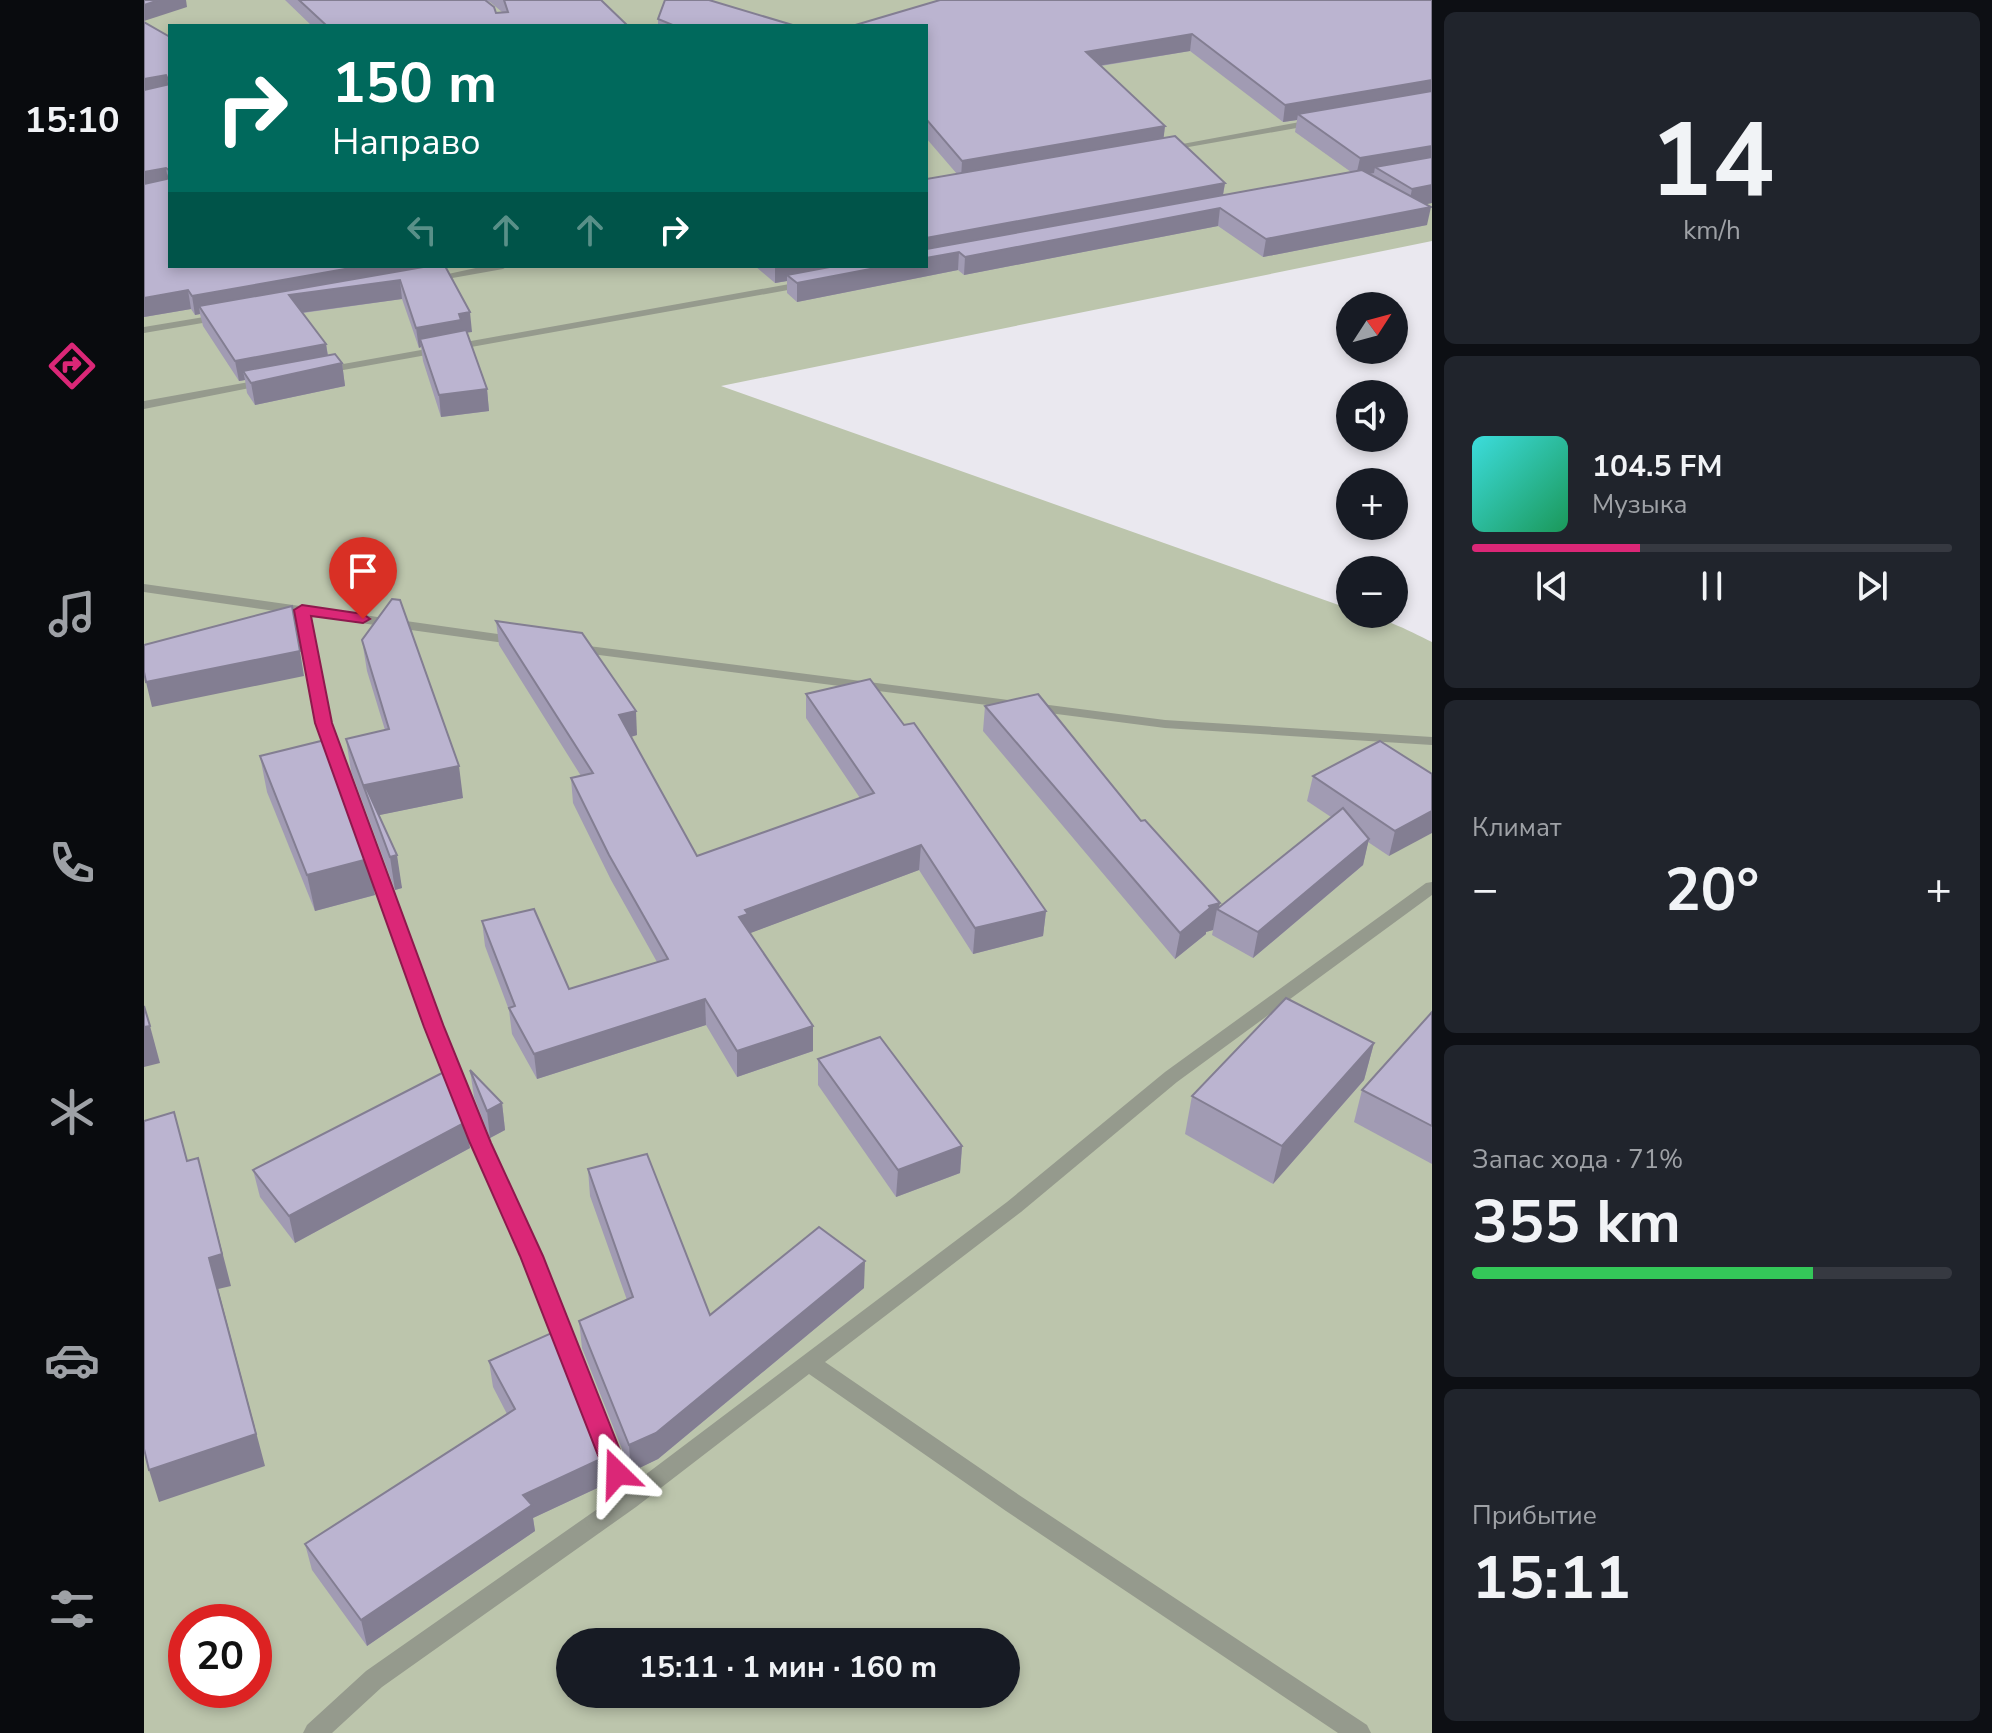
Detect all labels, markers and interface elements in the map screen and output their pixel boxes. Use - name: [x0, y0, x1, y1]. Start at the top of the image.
- text: 150 m: [332, 45, 497, 122]
- icon: right: [200, 56, 304, 160]
- text: 14: [1650, 90, 1774, 232]
- text: 15:10: [24, 96, 120, 145]
- text: Направо: [332, 118, 481, 167]
- icon: left: [400, 208, 444, 252]
- icon: ahead: [484, 208, 528, 252]
- icon: ahead: [568, 208, 612, 252]
- icon: right: [652, 208, 696, 252]
- text: km/h: [1683, 213, 1741, 248]
- north arrow: [1336, 292, 1408, 364]
- map controls: [1336, 292, 1408, 628]
- icon: directions: [44, 338, 100, 394]
- button: sound: [1336, 380, 1408, 452]
- text: 104.5 FM: [1592, 446, 1722, 487]
- button: +: [1336, 468, 1408, 540]
- text: Музыка: [1592, 487, 1687, 522]
- pin: [329, 537, 397, 619]
- icon: arrive: [341, 549, 385, 593]
- button: −: [1336, 556, 1408, 628]
- icon: previous: [1530, 564, 1574, 608]
- icon: pause: [1690, 564, 1734, 608]
- icon: next: [1850, 564, 1894, 608]
- icon: music: [44, 586, 100, 642]
- text: Климат: [1472, 810, 1561, 845]
- icon: phone: [44, 835, 100, 891]
- text: 20°: [1665, 849, 1759, 931]
- text: −: [1472, 860, 1498, 920]
- text: +: [1926, 860, 1952, 920]
- icon: climate: [44, 1084, 100, 1140]
- text: Запас хода · 71%: [1472, 1142, 1683, 1177]
- text: 355 km: [1472, 1181, 1681, 1263]
- icon: car: [44, 1332, 100, 1388]
- position arrow: [575, 1431, 659, 1515]
- text: Прибытие: [1472, 1498, 1597, 1533]
- text: 15:11: [1472, 1537, 1631, 1619]
- icon: filters: [44, 1581, 100, 1637]
- speed limit sign: 20: [168, 1604, 272, 1708]
- text: 15:11 · 1 мин · 160 m: [639, 1647, 937, 1688]

